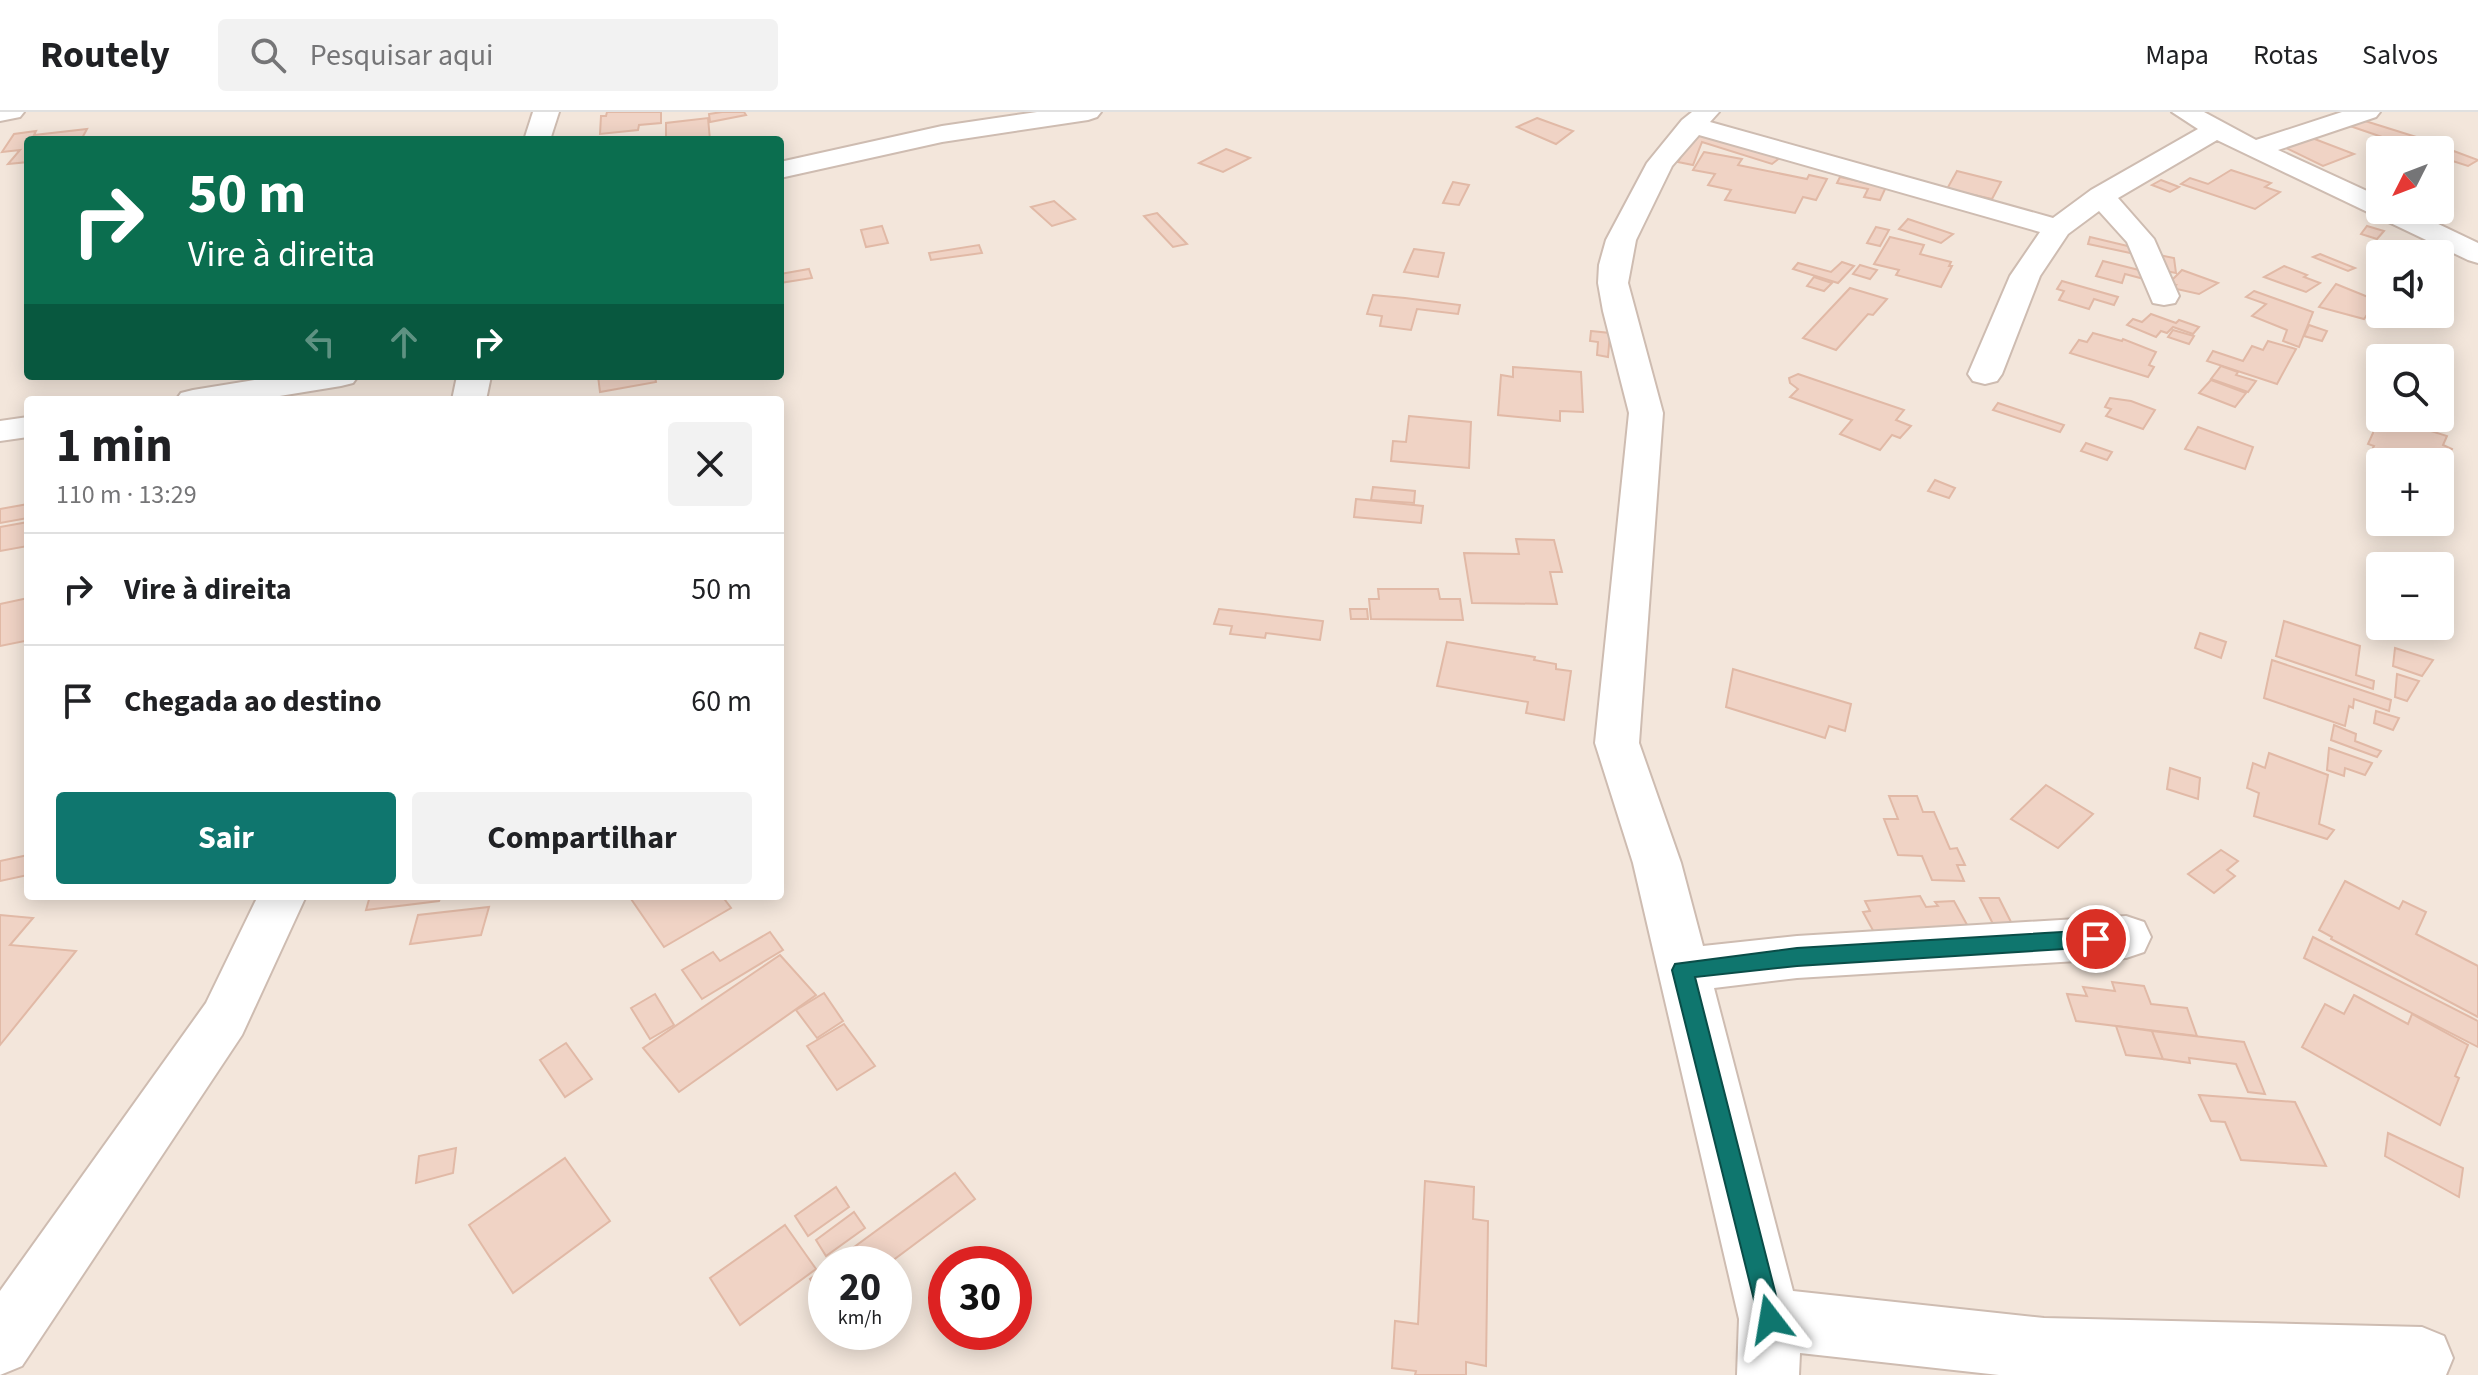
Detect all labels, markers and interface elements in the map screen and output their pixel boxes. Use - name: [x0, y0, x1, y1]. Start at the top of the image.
- search box: [218, 19, 778, 91]
- text: Routely: [40, 28, 170, 82]
- icon: search: [246, 33, 290, 77]
- text: Pesquisar aqui: [310, 34, 493, 77]
- text: Mapa: [2145, 35, 2209, 75]
- text: Rotas: [2253, 35, 2318, 75]
- text: Salvos: [2362, 35, 2438, 75]
- north arrow: [2366, 136, 2454, 224]
- map controls: [2366, 136, 2454, 640]
- text: 50 m: [188, 155, 306, 234]
- icon: right: [56, 168, 160, 272]
- text: Vire à direita: [188, 229, 375, 280]
- button: sound: [2366, 240, 2454, 328]
- icon: left: [298, 320, 342, 364]
- icon: ahead: [382, 320, 426, 364]
- icon: right: [466, 320, 510, 364]
- button: search: [2366, 344, 2454, 432]
- text: 1 min: [56, 412, 173, 480]
- button: close: [668, 422, 752, 506]
- button: +: [2366, 448, 2454, 536]
- text: 110 m · 13:29: [56, 476, 197, 513]
- button: −: [2366, 552, 2454, 640]
- icon: right: [56, 567, 100, 611]
- text: Vire à direita: [124, 568, 292, 611]
- text: 50 m: [691, 568, 752, 611]
- icon: arrive: [56, 679, 100, 723]
- text: Chegada ao destino: [124, 680, 382, 723]
- text: 60 m: [691, 680, 752, 723]
- button: Sair: [56, 792, 396, 884]
- button: Compartilhar: [412, 792, 752, 884]
- pin: [2062, 905, 2130, 973]
- icon: arrive: [2074, 917, 2118, 961]
- speed limit sign: 30: [928, 1246, 1032, 1350]
- text: 20: [839, 1259, 881, 1316]
- position arrow: [1728, 1277, 1812, 1361]
- text: km/h: [838, 1304, 882, 1332]

